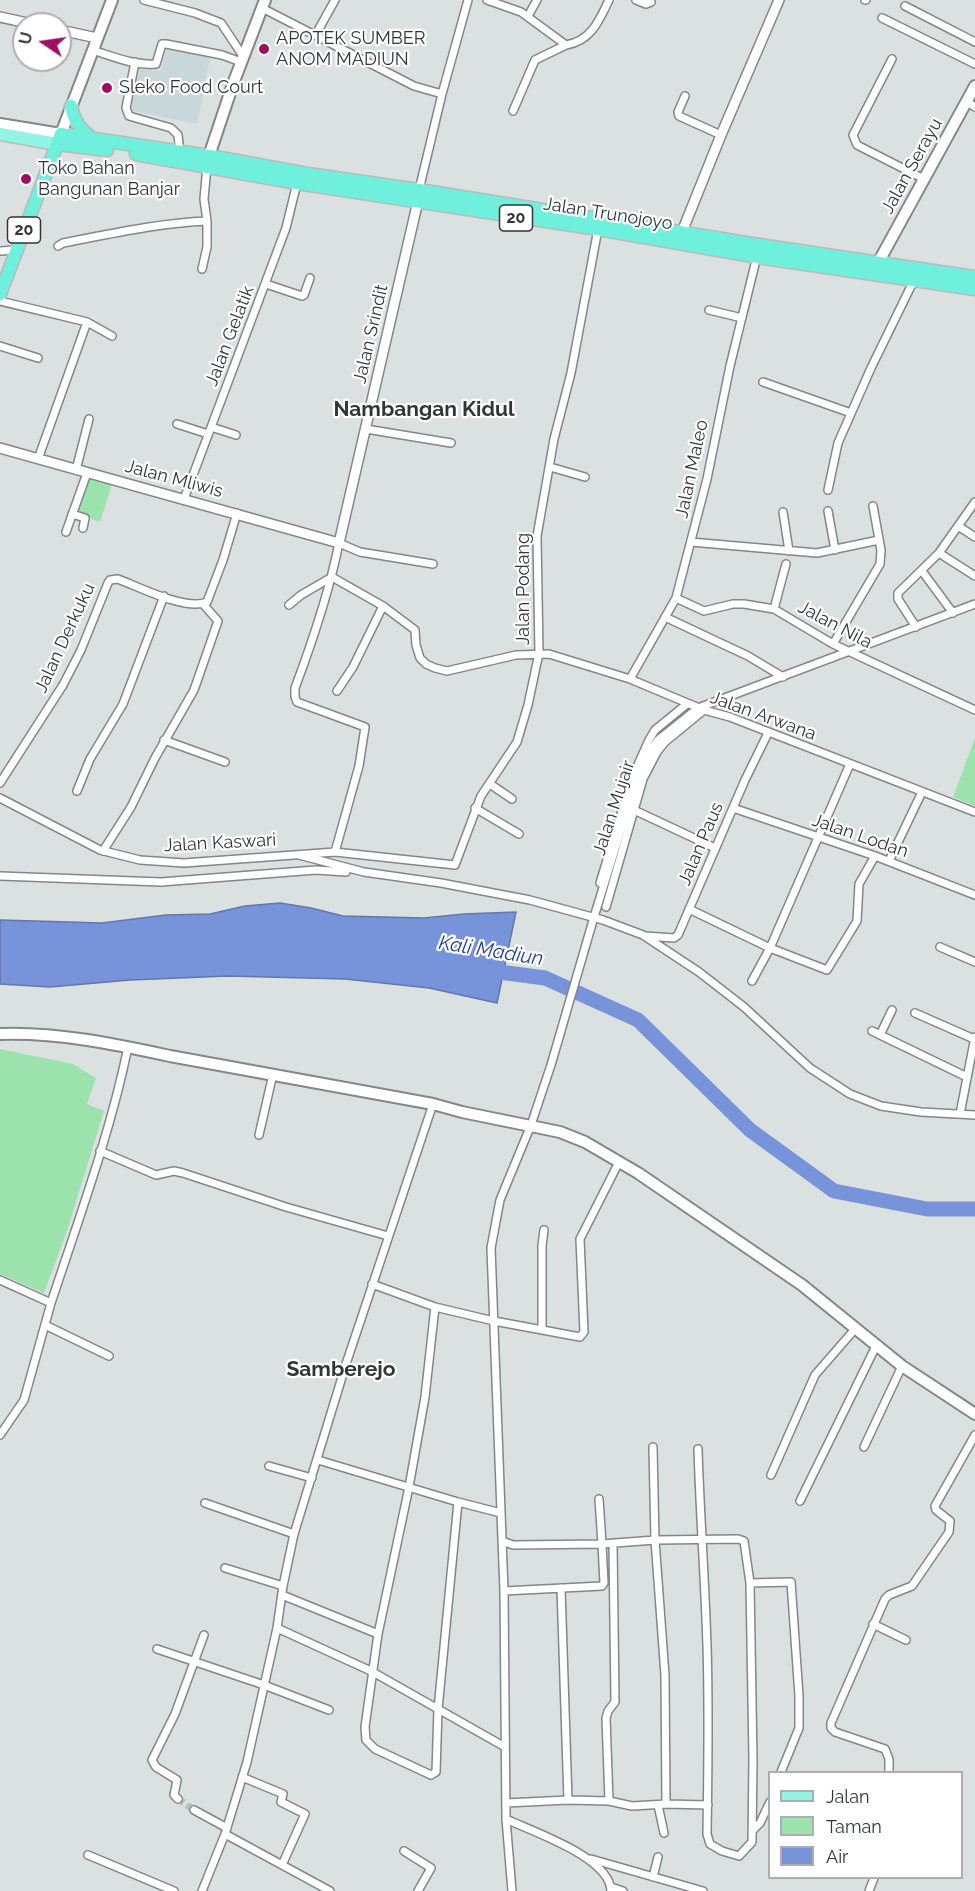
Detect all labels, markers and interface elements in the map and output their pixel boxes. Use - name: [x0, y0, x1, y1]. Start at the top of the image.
- north arrow: [12, 12, 72, 72]
- place label: APOTEK SUMBER ANOM MADIUN: [276, 28, 426, 70]
- text: U: [15, 30, 37, 46]
- marker: APOTEK SUMBER ANOM MADIUN: [257, 42, 271, 56]
- place label: Sleko Food Court: [119, 77, 263, 99]
- marker: Sleko Food Court: [100, 81, 114, 95]
- street label: Jalan Serayu: [877, 114, 947, 218]
- place label: Toko Bahan Bangunan Banjar: [38, 158, 180, 201]
- marker: Toko Bahan Bangunan Banjar: [19, 172, 33, 186]
- street label: Jalan Trunojoyo: [542, 193, 674, 235]
- road number: 20: [500, 205, 532, 231]
- road number: 20: [8, 217, 40, 243]
- street label: Jalan Srindit: [349, 282, 393, 386]
- street label: Jalan Gelatik: [201, 283, 259, 389]
- district label: Nambangan Kidul: [333, 397, 515, 423]
- street label: Jalan Maleo: [671, 418, 713, 520]
- street label: Jalan Mliwis: [123, 456, 225, 502]
- street label: Jalan Podang: [513, 533, 535, 645]
- street label: Jalan Derkuku: [30, 580, 100, 696]
- street label: Jalan Nila: [794, 597, 876, 653]
- street label: Jalan Arwana: [707, 687, 819, 745]
- street label: Jalan Mujair: [588, 758, 640, 858]
- street label: Jalan Paus: [674, 799, 728, 889]
- street label: Jalan Lodan: [809, 809, 911, 863]
- street label: Jalan Kaswari: [163, 829, 277, 857]
- water label: Kali Madiun: [437, 931, 545, 971]
- district label: Samberejo: [286, 1357, 396, 1383]
- legend: [768, 1771, 963, 1879]
- text: Jalan: [826, 1786, 870, 1807]
- text: Taman: [826, 1816, 882, 1837]
- text: Air: [826, 1846, 848, 1867]

